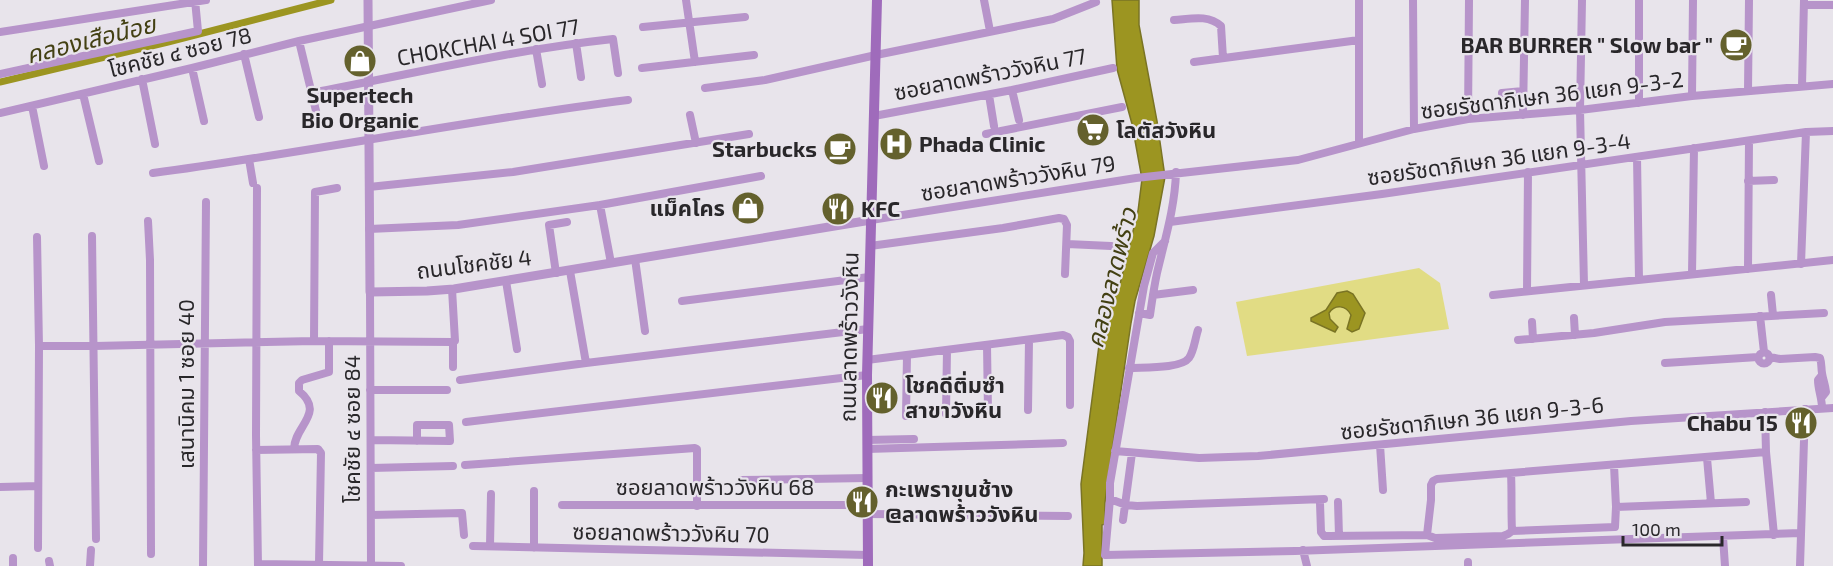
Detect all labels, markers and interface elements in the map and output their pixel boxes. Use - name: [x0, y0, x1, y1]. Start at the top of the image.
- water label: คลองเสือน้อย: [23, 8, 160, 69]
- street label: CHOKCHAI 4 SOI 77: [395, 12, 581, 70]
- street label: โชคชัย ๔ ซอย 78: [106, 21, 254, 81]
- cafe icon: BAR BURRER " Slow bar ": [1718, 27, 1754, 63]
- place label: BAR BURRER " Slow bar ": [1461, 31, 1713, 57]
- street label: ซอยลาดพร้าววังหิน 77: [892, 42, 1088, 104]
- shop icon: Supertech Bio Organic: [342, 43, 378, 79]
- street label: ซอยรัชดาภิเษก 36 แยก 9-3-2: [1419, 65, 1685, 123]
- place label: Supertech Bio Organic: [301, 81, 419, 132]
- supermarket icon: โลตัสวังหิน: [1075, 112, 1111, 148]
- place label: โลตัสวังหิน: [1116, 116, 1216, 142]
- hospital icon: Phada Clinic: [878, 126, 914, 162]
- street label: ซอยรัชดาภิเษก 36 แยก 9-3-4: [1365, 127, 1632, 189]
- place label: Phada Clinic: [919, 130, 1046, 156]
- cafe icon: Starbucks: [822, 131, 858, 167]
- place label: Starbucks: [712, 135, 817, 161]
- street label: ซอยลาดพร้าววังหิน 79: [919, 149, 1117, 205]
- shop icon: แม็คโคร: [730, 190, 766, 226]
- restaurant icon: KFC: [820, 191, 856, 227]
- place label: แม็คโคร: [649, 194, 725, 220]
- place label: KFC: [861, 195, 900, 221]
- water label: คลองลาดพร้าว: [1079, 203, 1142, 351]
- street label: ถนนโชคชัย 4: [415, 243, 533, 283]
- street label: ถนนลาดพร้าววังหิน: [834, 252, 862, 422]
- street label: เสนานิคม 1 ซอย 40: [172, 299, 198, 469]
- street label: โชคชัย ๔ ซอย 84: [338, 355, 364, 503]
- place label: โชคดีติ่มซำ สาขาวังหิน: [905, 371, 1005, 422]
- restaurant icon: โชคดีติ่มซำ สาขาวังหิน: [864, 380, 900, 416]
- street label: ซอยรัชดาภิเษก 36 แยก 9-3-6: [1339, 390, 1605, 444]
- restaurant icon: Chabu 15: [1783, 405, 1819, 441]
- place label: Chabu 15: [1687, 409, 1778, 435]
- street label: ซอยลาดพร้าววังหิน 68: [616, 473, 814, 499]
- place label: กะเพราขุนช้าง @ลาดพร้าววังหิน: [885, 475, 1038, 526]
- restaurant icon: กะเพราขุนช้าง @ลาดพร้าววังหิน: [844, 484, 880, 520]
- scale bar: [1623, 509, 1722, 547]
- street label: ซอยลาดพร้าววังหิน 70: [572, 517, 770, 547]
- text: 100 m: [1632, 518, 1681, 540]

